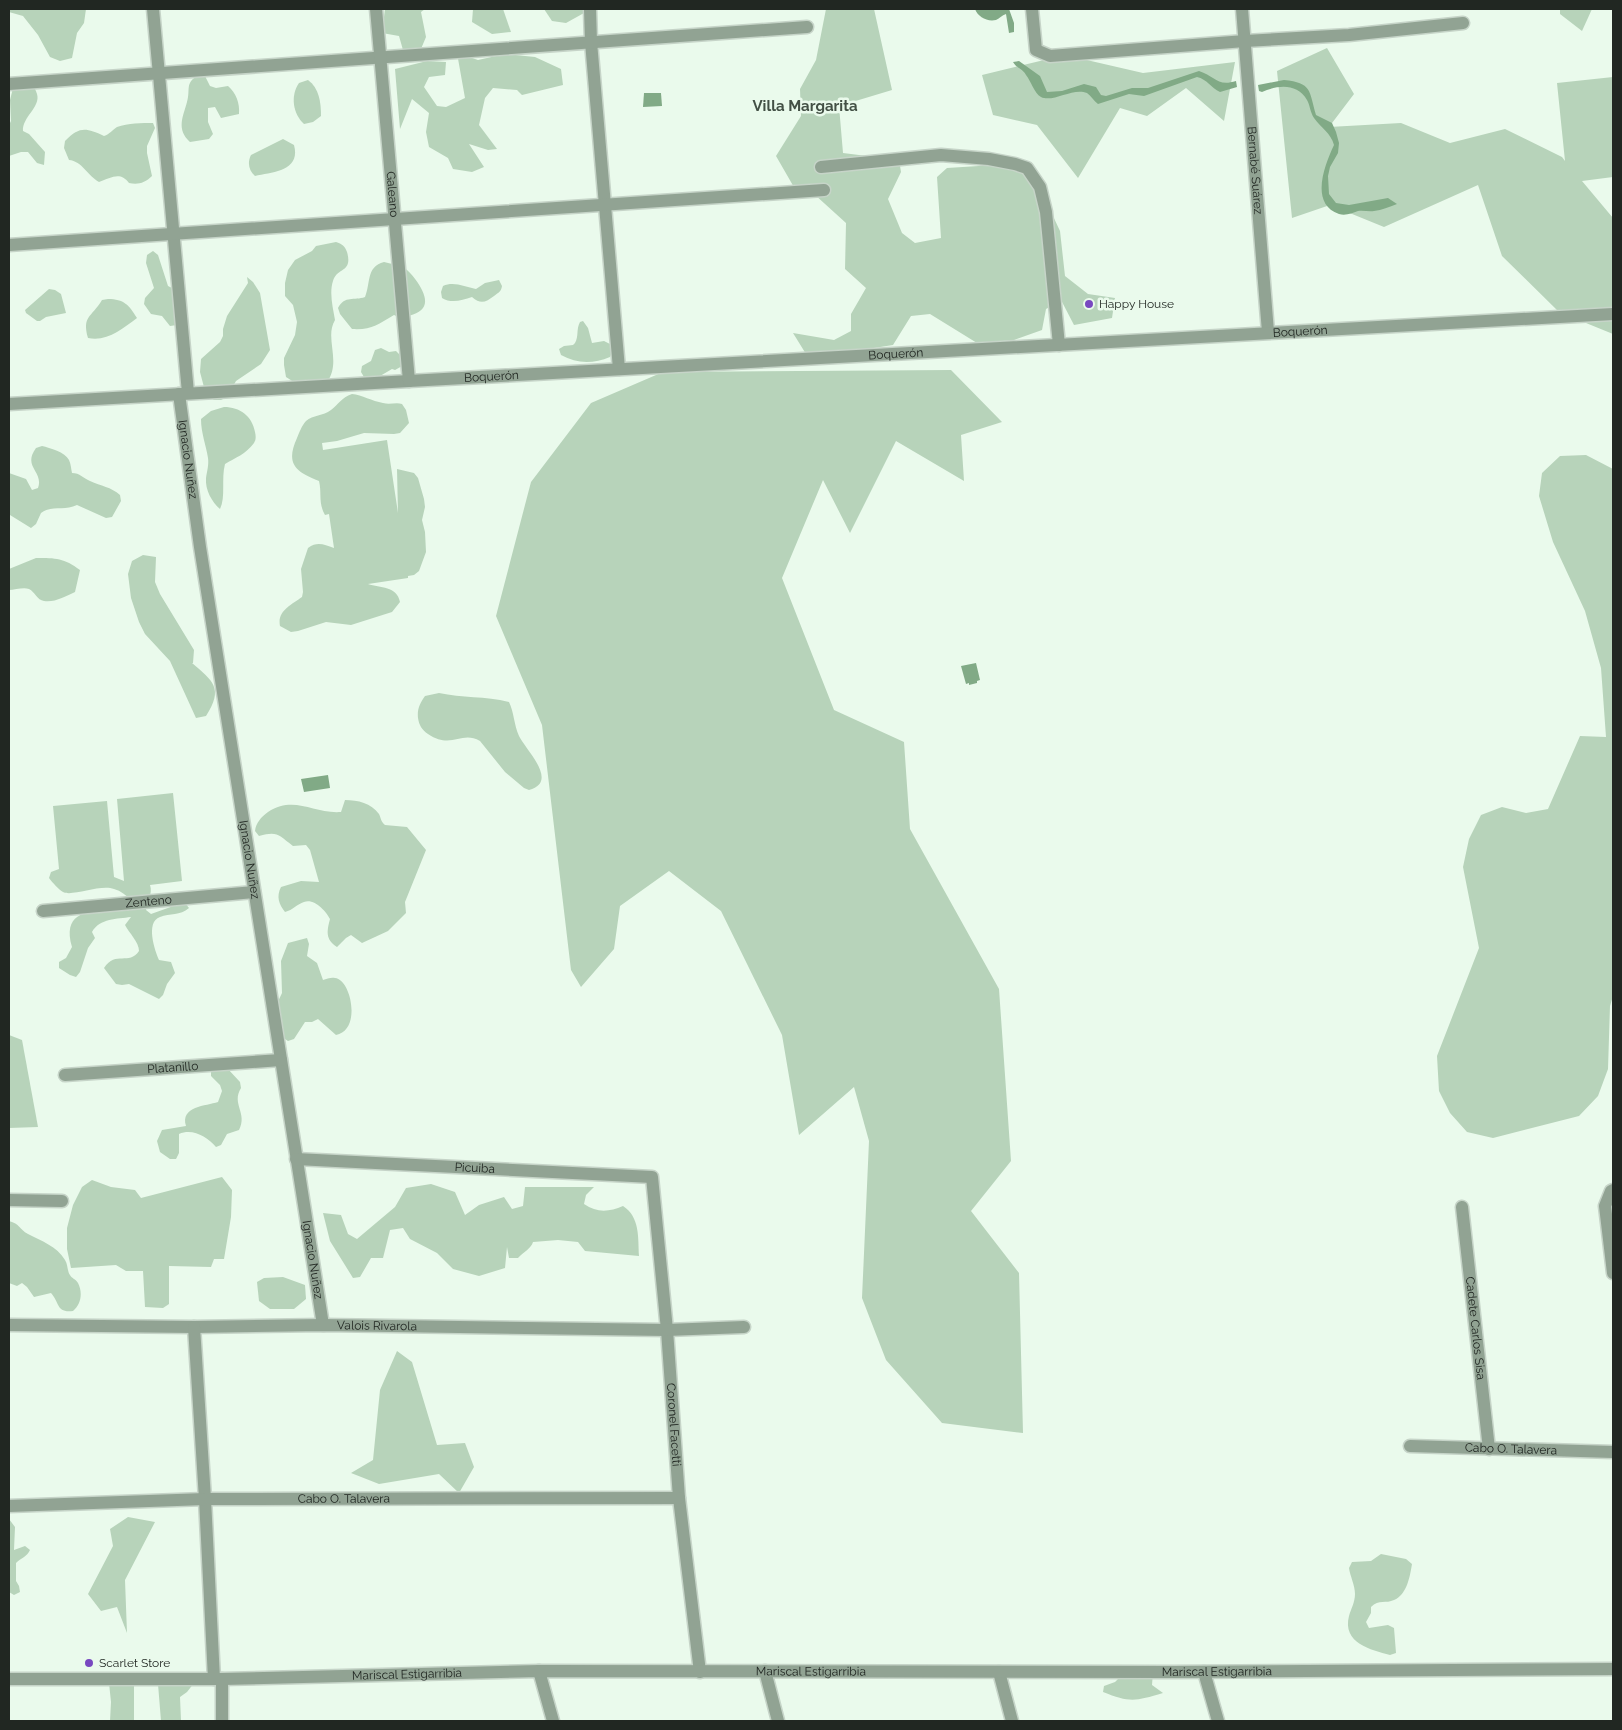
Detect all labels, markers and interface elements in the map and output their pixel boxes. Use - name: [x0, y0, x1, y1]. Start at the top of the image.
- district label: Villa Margarita: [752, 97, 858, 115]
- street label: Bernabé Suárez: [1244, 126, 1266, 215]
- street label: Galeano: [383, 171, 401, 218]
- place label: Happy House: [1099, 297, 1174, 311]
- marker: Happy House: [1083, 298, 1095, 310]
- street label: Boquerón: [1272, 323, 1328, 340]
- street label: Boquerón: [868, 345, 924, 362]
- street label: Boquerón: [464, 368, 519, 385]
- street label: Ignacio Nuñez: [176, 419, 200, 500]
- street label: Ignacio Nuñez: [236, 819, 263, 900]
- street label: Zenteno: [125, 892, 172, 911]
- street label: Platanillo: [147, 1059, 199, 1076]
- street label: Picuiba: [454, 1160, 495, 1176]
- street label: Ignacio Nuñez: [300, 1219, 326, 1300]
- street label: Cadete Carlos Sisa: [1463, 1276, 1488, 1381]
- street label: Valois Rivarola: [337, 1318, 417, 1333]
- street label: Coronel Facetti: [664, 1382, 684, 1467]
- street label: Cabo O. Talavera: [1465, 1441, 1557, 1457]
- street label: Cabo O. Talavera: [298, 1492, 390, 1506]
- place label: Scarlet Store: [99, 1656, 170, 1670]
- marker: Scarlet Store: [83, 1657, 95, 1669]
- street label: Mariscal Estigarribia: [756, 1664, 866, 1679]
- street label: Mariscal Estigarribia: [1162, 1664, 1272, 1679]
- street label: Mariscal Estigarribia: [352, 1666, 462, 1683]

